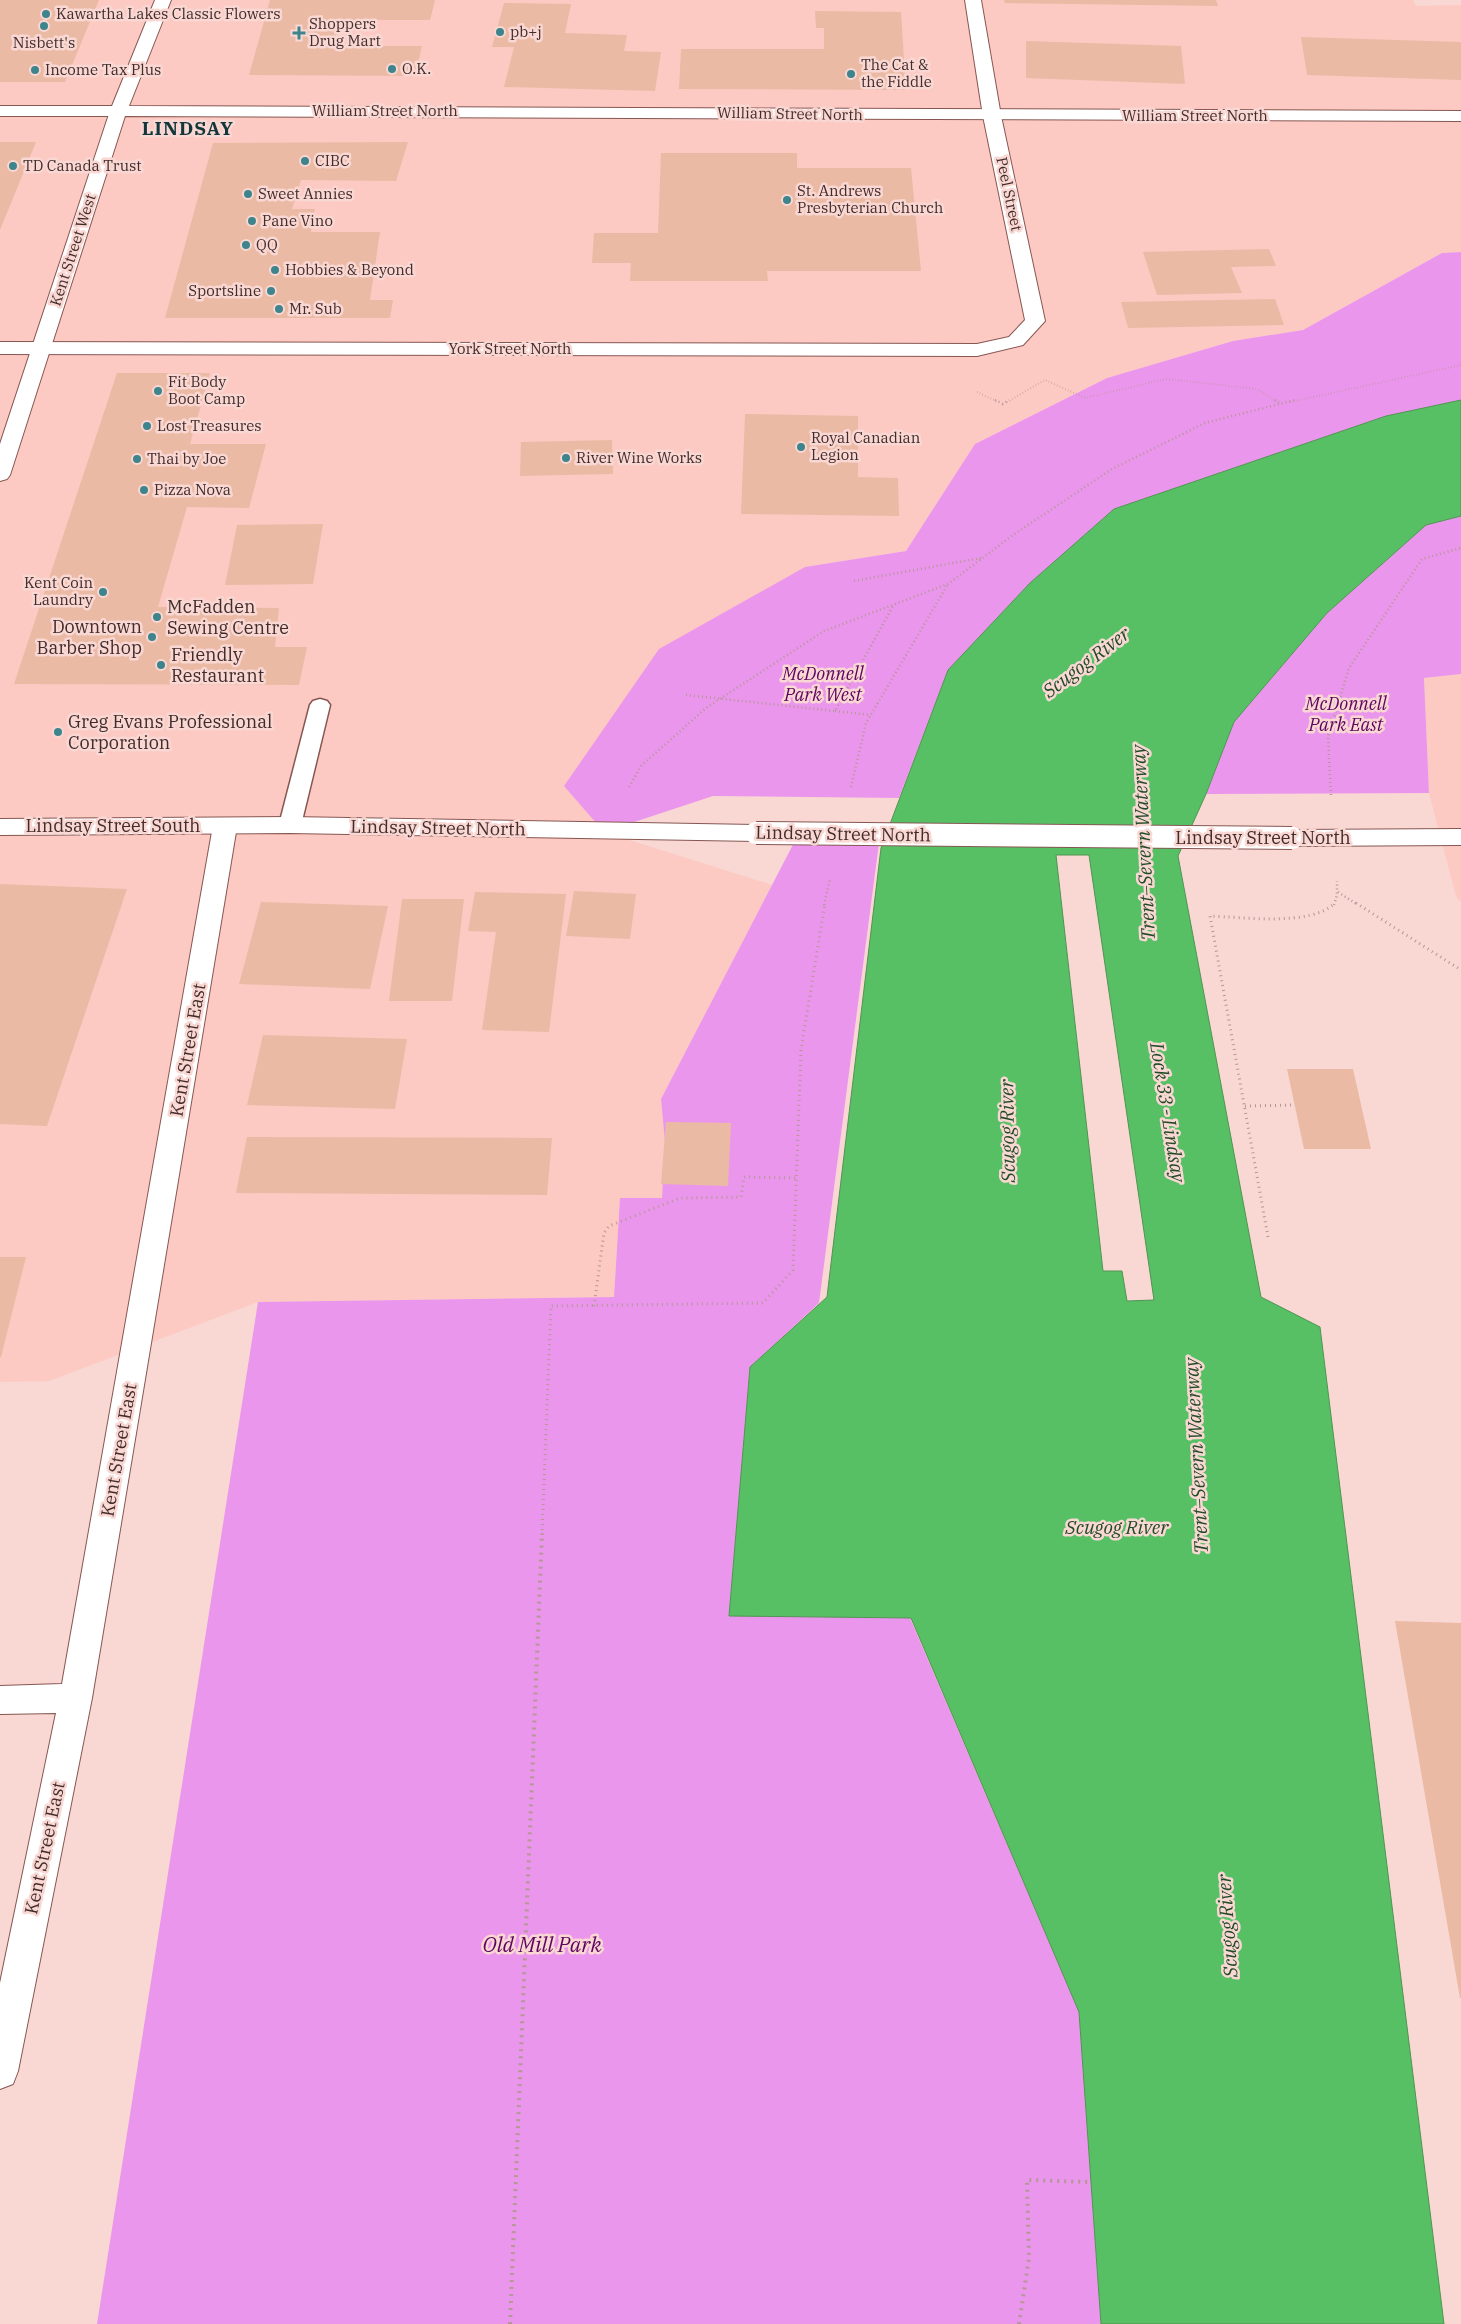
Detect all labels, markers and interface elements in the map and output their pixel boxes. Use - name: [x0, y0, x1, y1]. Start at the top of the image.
- place label: Kawartha Lakes Classic Flowers: [56, 4, 281, 23]
- marker: Kawartha Lakes Classic Flowers: [40, 8, 52, 20]
- place label: Shoppers Drug Mart: [309, 14, 381, 50]
- marker: Nisbett's: [38, 20, 50, 32]
- place label: pb+j: [510, 22, 542, 41]
- marker: pb+j: [494, 26, 506, 38]
- marker: Shoppers Drug Mart: [293, 27, 305, 39]
- place label: Nisbett's: [13, 33, 75, 52]
- place label: The Cat & the Fiddle: [861, 55, 932, 91]
- place label: O.K.: [402, 59, 431, 78]
- place label: Income Tax Plus: [45, 60, 161, 79]
- marker: O.K.: [386, 63, 398, 75]
- marker: Income Tax Plus: [29, 64, 41, 76]
- marker: The Cat & the Fiddle: [845, 68, 857, 80]
- street label: William Street North: [312, 101, 458, 120]
- street label: William Street North: [717, 103, 863, 124]
- street label: William Street North: [1122, 106, 1268, 125]
- district label: LINDSAY: [142, 116, 234, 140]
- place label: CIBC: [315, 151, 350, 170]
- marker: CIBC: [299, 155, 311, 167]
- street label: Peel Street: [992, 155, 1027, 233]
- place label: TD Canada Trust: [23, 156, 142, 175]
- marker: TD Canada Trust: [7, 160, 19, 172]
- place label: St. Andrews Presbyterian Church: [797, 181, 943, 217]
- place label: Sweet Annies: [258, 184, 353, 203]
- marker: Sweet Annies: [242, 188, 254, 200]
- street label: Kent Street West: [45, 191, 100, 308]
- marker: St. Andrews Presbyterian Church: [781, 194, 793, 206]
- place label: Pane Vino: [262, 211, 333, 230]
- marker: Pane Vino: [246, 215, 258, 227]
- place label: QQ: [256, 235, 278, 254]
- marker: QQ: [240, 239, 252, 251]
- place label: Hobbies & Beyond: [285, 260, 414, 279]
- marker: Hobbies & Beyond: [269, 264, 281, 276]
- place label: Sportsline: [188, 281, 261, 300]
- marker: Sportsline: [265, 285, 277, 297]
- place label: Mr. Sub: [289, 299, 342, 318]
- marker: Mr. Sub: [273, 303, 285, 315]
- street label: York Street North: [449, 339, 571, 358]
- place label: Fit Body Boot Camp: [168, 372, 245, 408]
- marker: Fit Body Boot Camp: [152, 385, 164, 397]
- place label: Lost Treasures: [157, 416, 262, 435]
- marker: Lost Treasures: [141, 420, 153, 432]
- place label: Royal Canadian Legion: [811, 428, 921, 464]
- marker: Royal Canadian Legion: [795, 441, 807, 453]
- place label: River Wine Works: [576, 448, 702, 467]
- place label: Thai by Joe: [147, 449, 226, 468]
- marker: River Wine Works: [560, 452, 572, 464]
- marker: Thai by Joe: [131, 453, 143, 465]
- place label: Pizza Nova: [154, 480, 231, 499]
- marker: Pizza Nova: [138, 484, 150, 496]
- place label: Kent Coin Laundry: [24, 573, 93, 609]
- marker: Kent Coin Laundry: [97, 586, 109, 598]
- place label: McFadden Sewing Centre: [167, 595, 289, 639]
- marker: McFadden Sewing Centre: [151, 611, 163, 623]
- place label: Downtown Barber Shop: [36, 615, 142, 659]
- water label: Scugog River: [1037, 621, 1135, 703]
- marker: Downtown Barber Shop: [146, 631, 158, 643]
- place label: Friendly Restaurant: [171, 643, 264, 687]
- marker: Friendly Restaurant: [155, 659, 167, 671]
- park label: McDonnell Park West: [781, 662, 865, 706]
- park label: McDonnell Park East: [1304, 692, 1388, 736]
- place label: Greg Evans Professional Corporation: [68, 710, 272, 754]
- marker: Greg Evans Professional Corporation: [52, 726, 64, 738]
- water label: Trent–Severn Waterway: [1126, 743, 1160, 941]
- street label: Lindsay Street South: [25, 814, 201, 837]
- street label: Lindsay Street North: [350, 814, 526, 841]
- street label: Lindsay Street North: [755, 820, 931, 847]
- street label: Lindsay Street North: [1175, 826, 1351, 849]
- street label: Kent Street East: [164, 981, 211, 1118]
- water label: Lock 33 - Lindsay: [1145, 1040, 1191, 1185]
- water label: Scugog River: [994, 1078, 1020, 1184]
- water label: Trent–Severn Waterway: [1179, 1356, 1213, 1554]
- street label: Kent Street East: [95, 1381, 142, 1518]
- water label: Scugog River: [1064, 1515, 1169, 1539]
- street label: Kent Street East: [19, 1779, 70, 1916]
- water label: Scugog River: [1211, 1873, 1243, 1979]
- park label: Old Mill Park: [482, 1930, 602, 1958]

